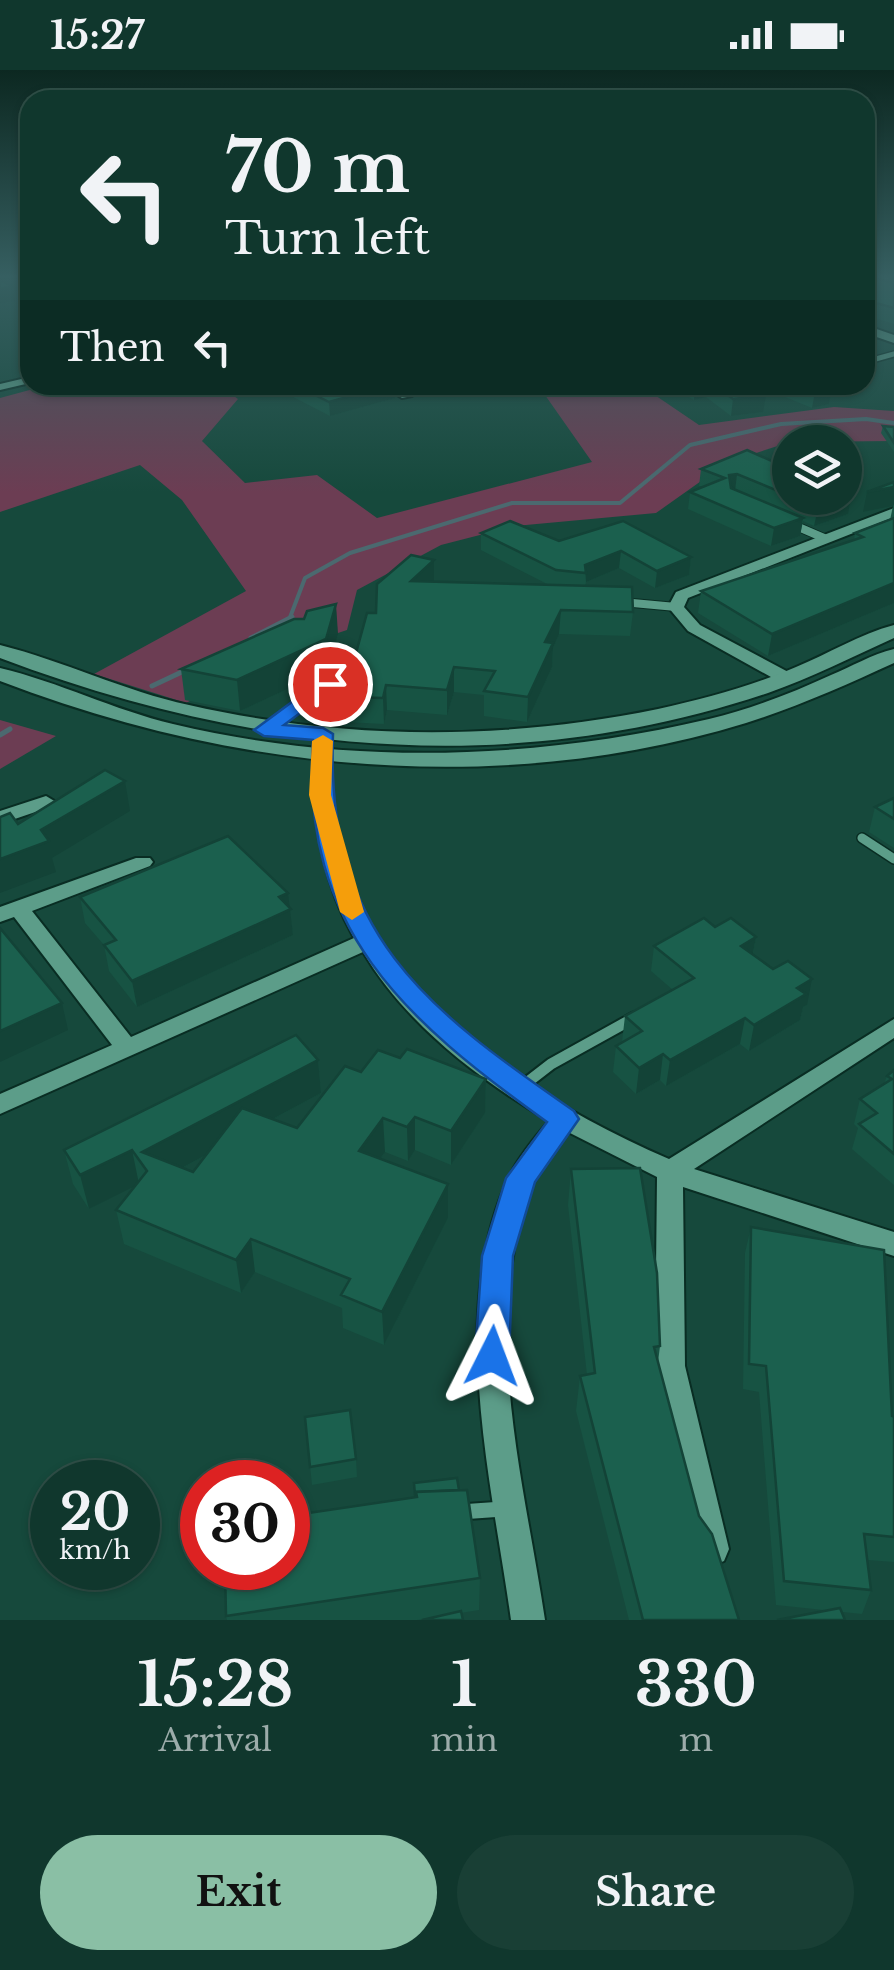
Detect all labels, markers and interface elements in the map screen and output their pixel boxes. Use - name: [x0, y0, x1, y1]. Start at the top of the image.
- text: 15:27: [50, 12, 144, 59]
- text: 70 m: [225, 124, 410, 211]
- icon: left: [60, 130, 190, 260]
- text: Turn left: [225, 210, 430, 266]
- icon: left: [185, 320, 240, 375]
- text: Then: [60, 324, 165, 371]
- map controls: [772, 425, 862, 515]
- button: layers: [772, 425, 862, 515]
- pin: [288, 642, 373, 727]
- icon: arrive: [303, 657, 358, 712]
- position arrow: [440, 1304, 544, 1408]
- speed limit sign: 30: [180, 1460, 310, 1590]
- text: 20: [60, 1481, 130, 1544]
- text: km/h: [60, 1535, 130, 1566]
- text: 15:28: [137, 1648, 293, 1722]
- text: 1: [451, 1648, 477, 1722]
- text: 330: [635, 1648, 757, 1722]
- text: Arrival: [159, 1720, 272, 1760]
- text: min: [431, 1720, 498, 1760]
- text: m: [679, 1720, 713, 1760]
- button: Exit: [40, 1835, 437, 1950]
- button: Share: [457, 1835, 854, 1950]

